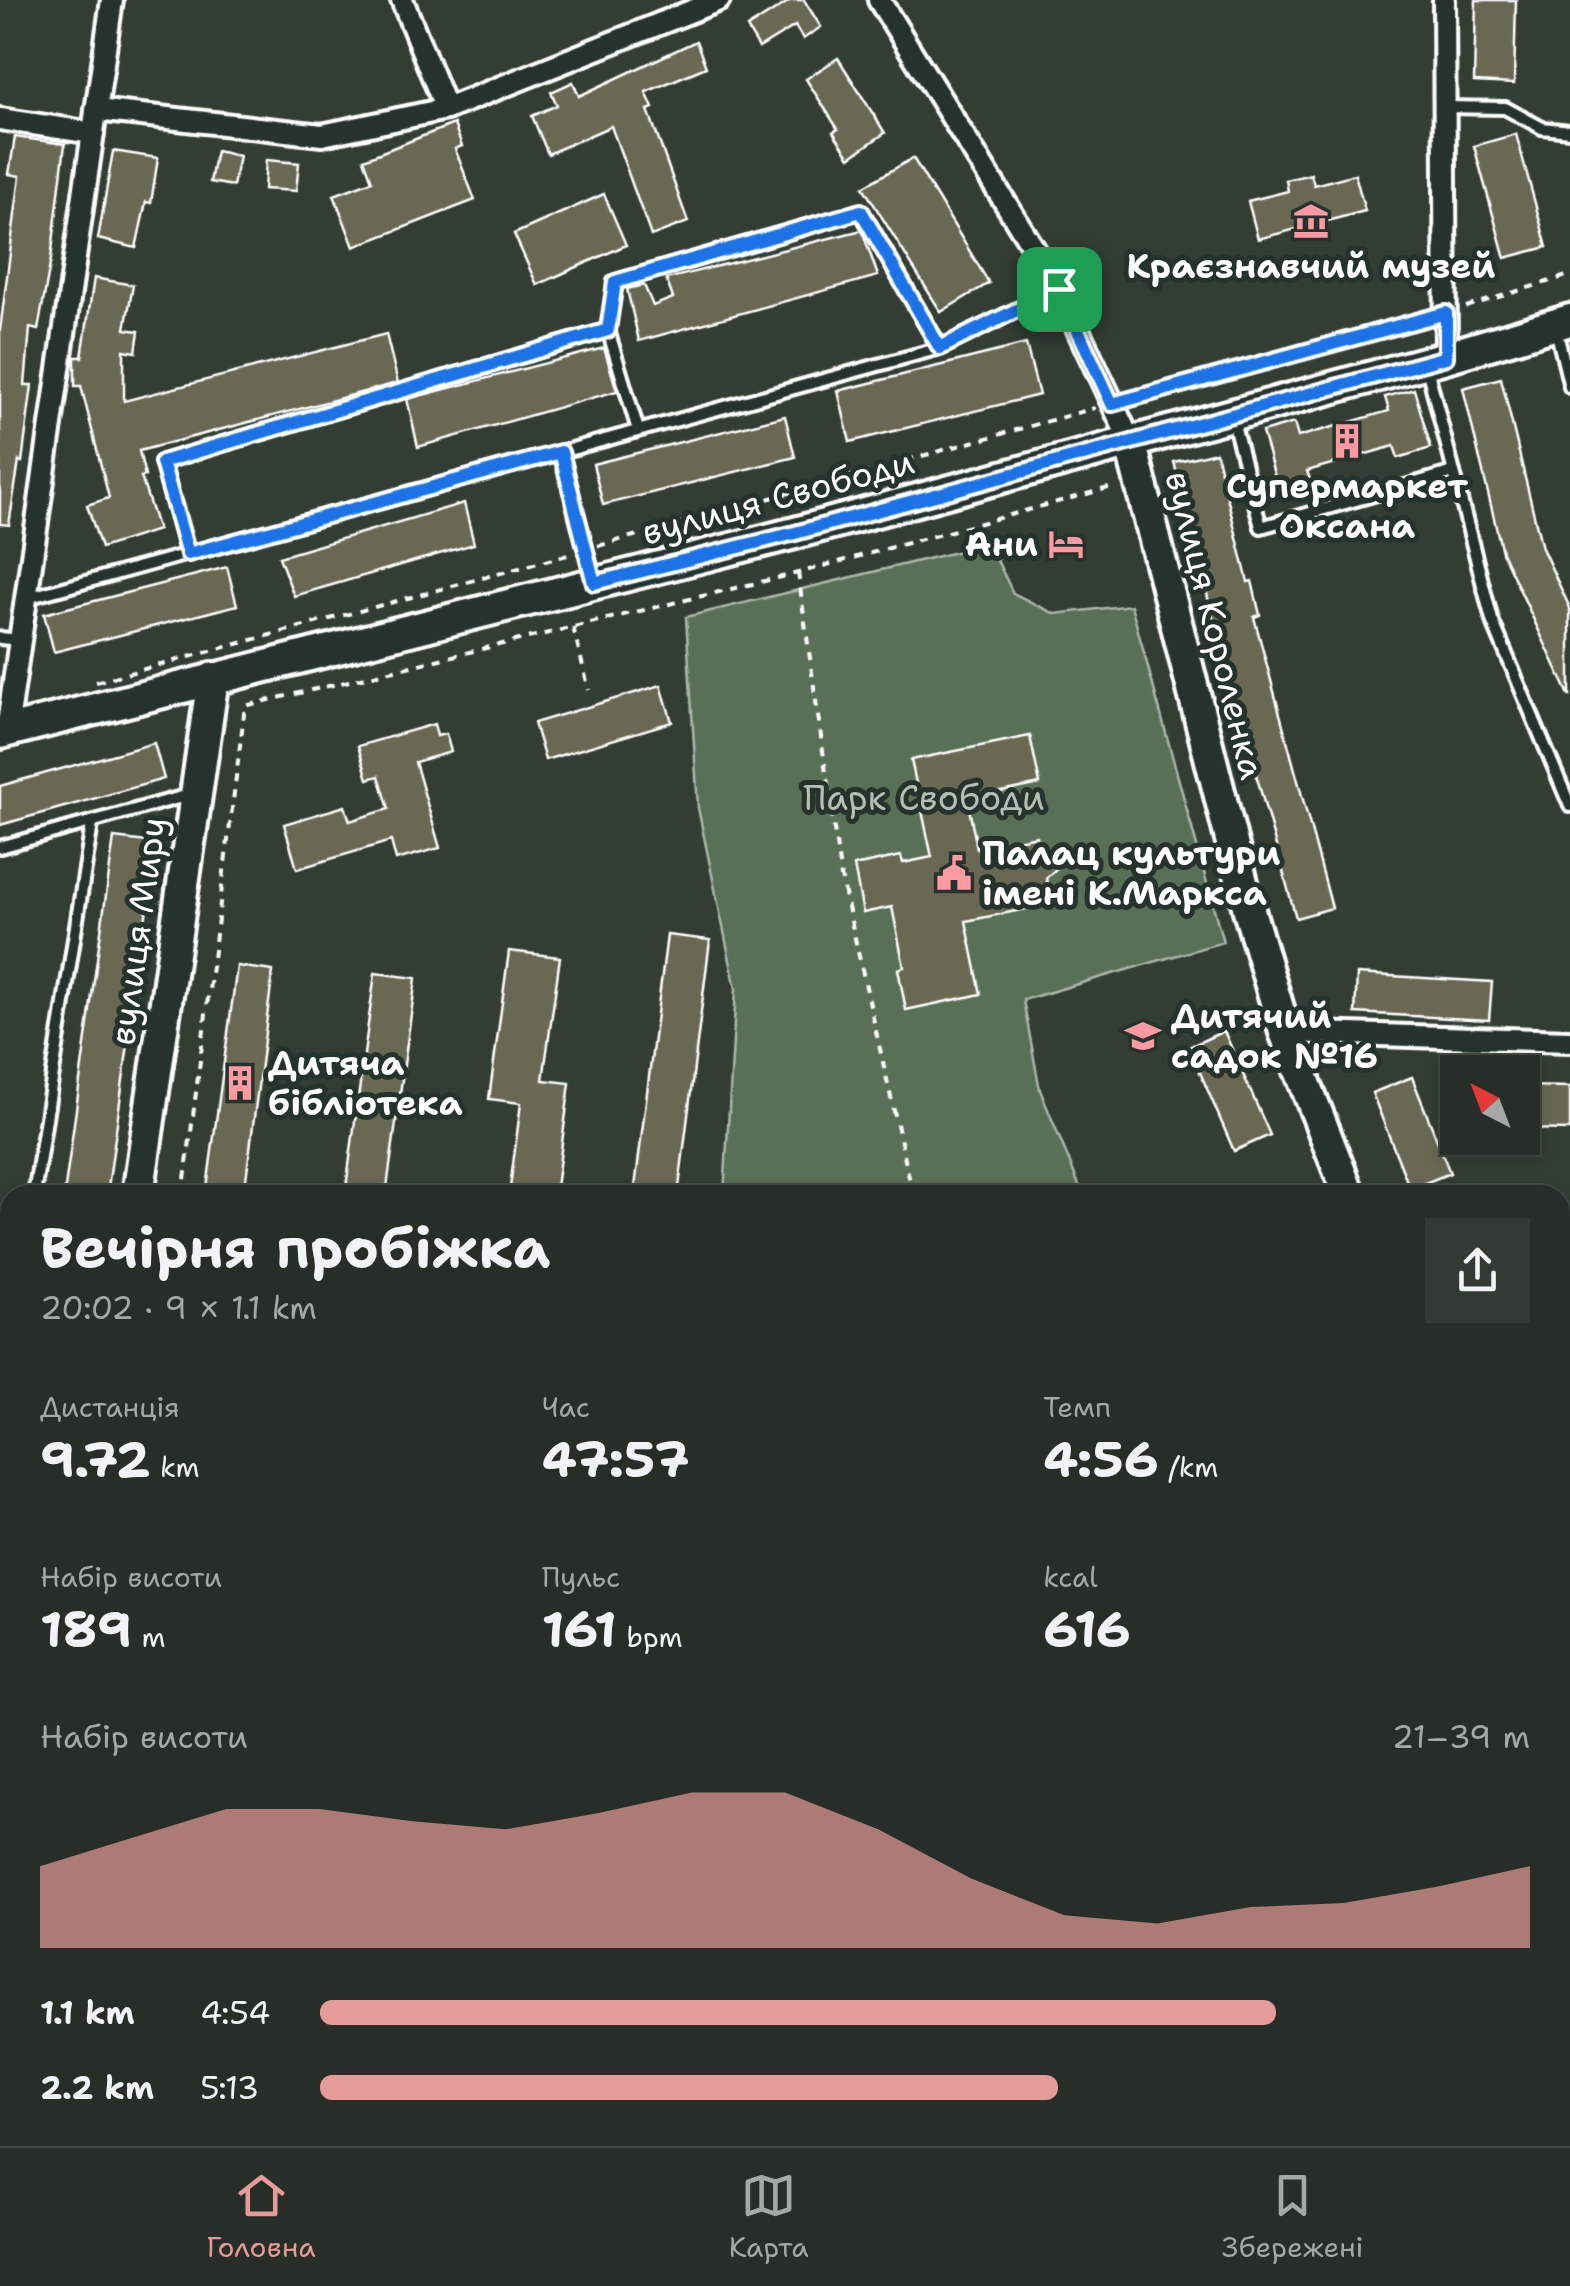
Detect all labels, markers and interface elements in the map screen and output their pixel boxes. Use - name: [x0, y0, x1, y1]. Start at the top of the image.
- museum icon: Краєзнавчий музей: [1292, 202, 1330, 240]
- place label: Краєзнавчий музей: [1126, 242, 1496, 289]
- pin: [1017, 247, 1102, 332]
- icon: arrive: [1032, 262, 1087, 317]
- building icon: Супермаркет Оксана: [1328, 422, 1366, 460]
- street label: вулиця Свободи: [636, 438, 919, 555]
- place label: Супермаркет Оксана: [1226, 462, 1468, 549]
- street label: вулиця Короленка: [1154, 466, 1277, 784]
- place label: Ани: [965, 520, 1038, 567]
- hotel icon: Ани: [1047, 525, 1085, 563]
- park label: Парк Свободи: [803, 774, 1045, 821]
- street label: вулиця Миру: [98, 814, 177, 1048]
- place label: Палац культури імені К.Маркса: [982, 829, 1281, 916]
- public building icon: Палац культури імені К.Маркса: [935, 854, 973, 892]
- place label: Дитячий садок №16: [1171, 992, 1378, 1079]
- school or university icon: Дитячий садок №16: [1124, 1017, 1162, 1055]
- place label: Дитяча бібліотека: [268, 1039, 463, 1126]
- north arrow: [1440, 1055, 1540, 1155]
- map controls: [1440, 1055, 1540, 1155]
- building icon: Дитяча бібліотека: [221, 1064, 259, 1102]
- text: Вечірня пробіжка: [40, 1211, 550, 1285]
- button: share: [1425, 1218, 1530, 1323]
- text: 20:02 · 9 × 1.1 km: [40, 1286, 317, 1329]
- text: Дистанція: [40, 1388, 180, 1426]
- text: Час: [542, 1388, 590, 1426]
- text: Темп: [1043, 1388, 1111, 1426]
- text: 9.72: [40, 1426, 151, 1493]
- text: 47:57: [542, 1426, 690, 1493]
- text: 4:56: [1043, 1426, 1159, 1493]
- text: km: [151, 1448, 200, 1486]
- text: /km: [1159, 1448, 1218, 1486]
- text: Набір висоти: [40, 1558, 222, 1596]
- text: Пульс: [542, 1558, 620, 1596]
- text: kcal: [1043, 1558, 1098, 1596]
- text: 189: [40, 1596, 132, 1663]
- text: 161: [542, 1596, 617, 1663]
- text: 616: [1043, 1596, 1131, 1663]
- text: m: [132, 1618, 166, 1656]
- text: bpm: [617, 1618, 683, 1656]
- text: Набір висоти: [40, 1715, 248, 1758]
- text: 21–39 m: [1392, 1715, 1530, 1758]
- text: 1.1 km: [40, 1991, 135, 2034]
- text: 4:54: [200, 1991, 270, 2034]
- text: 2.2 km: [40, 2066, 154, 2109]
- text: 5:13: [200, 2066, 259, 2109]
- tab: Головна: [206, 2168, 316, 2266]
- tab: Карта: [729, 2168, 809, 2266]
- tab: Збережені: [1222, 2168, 1363, 2266]

